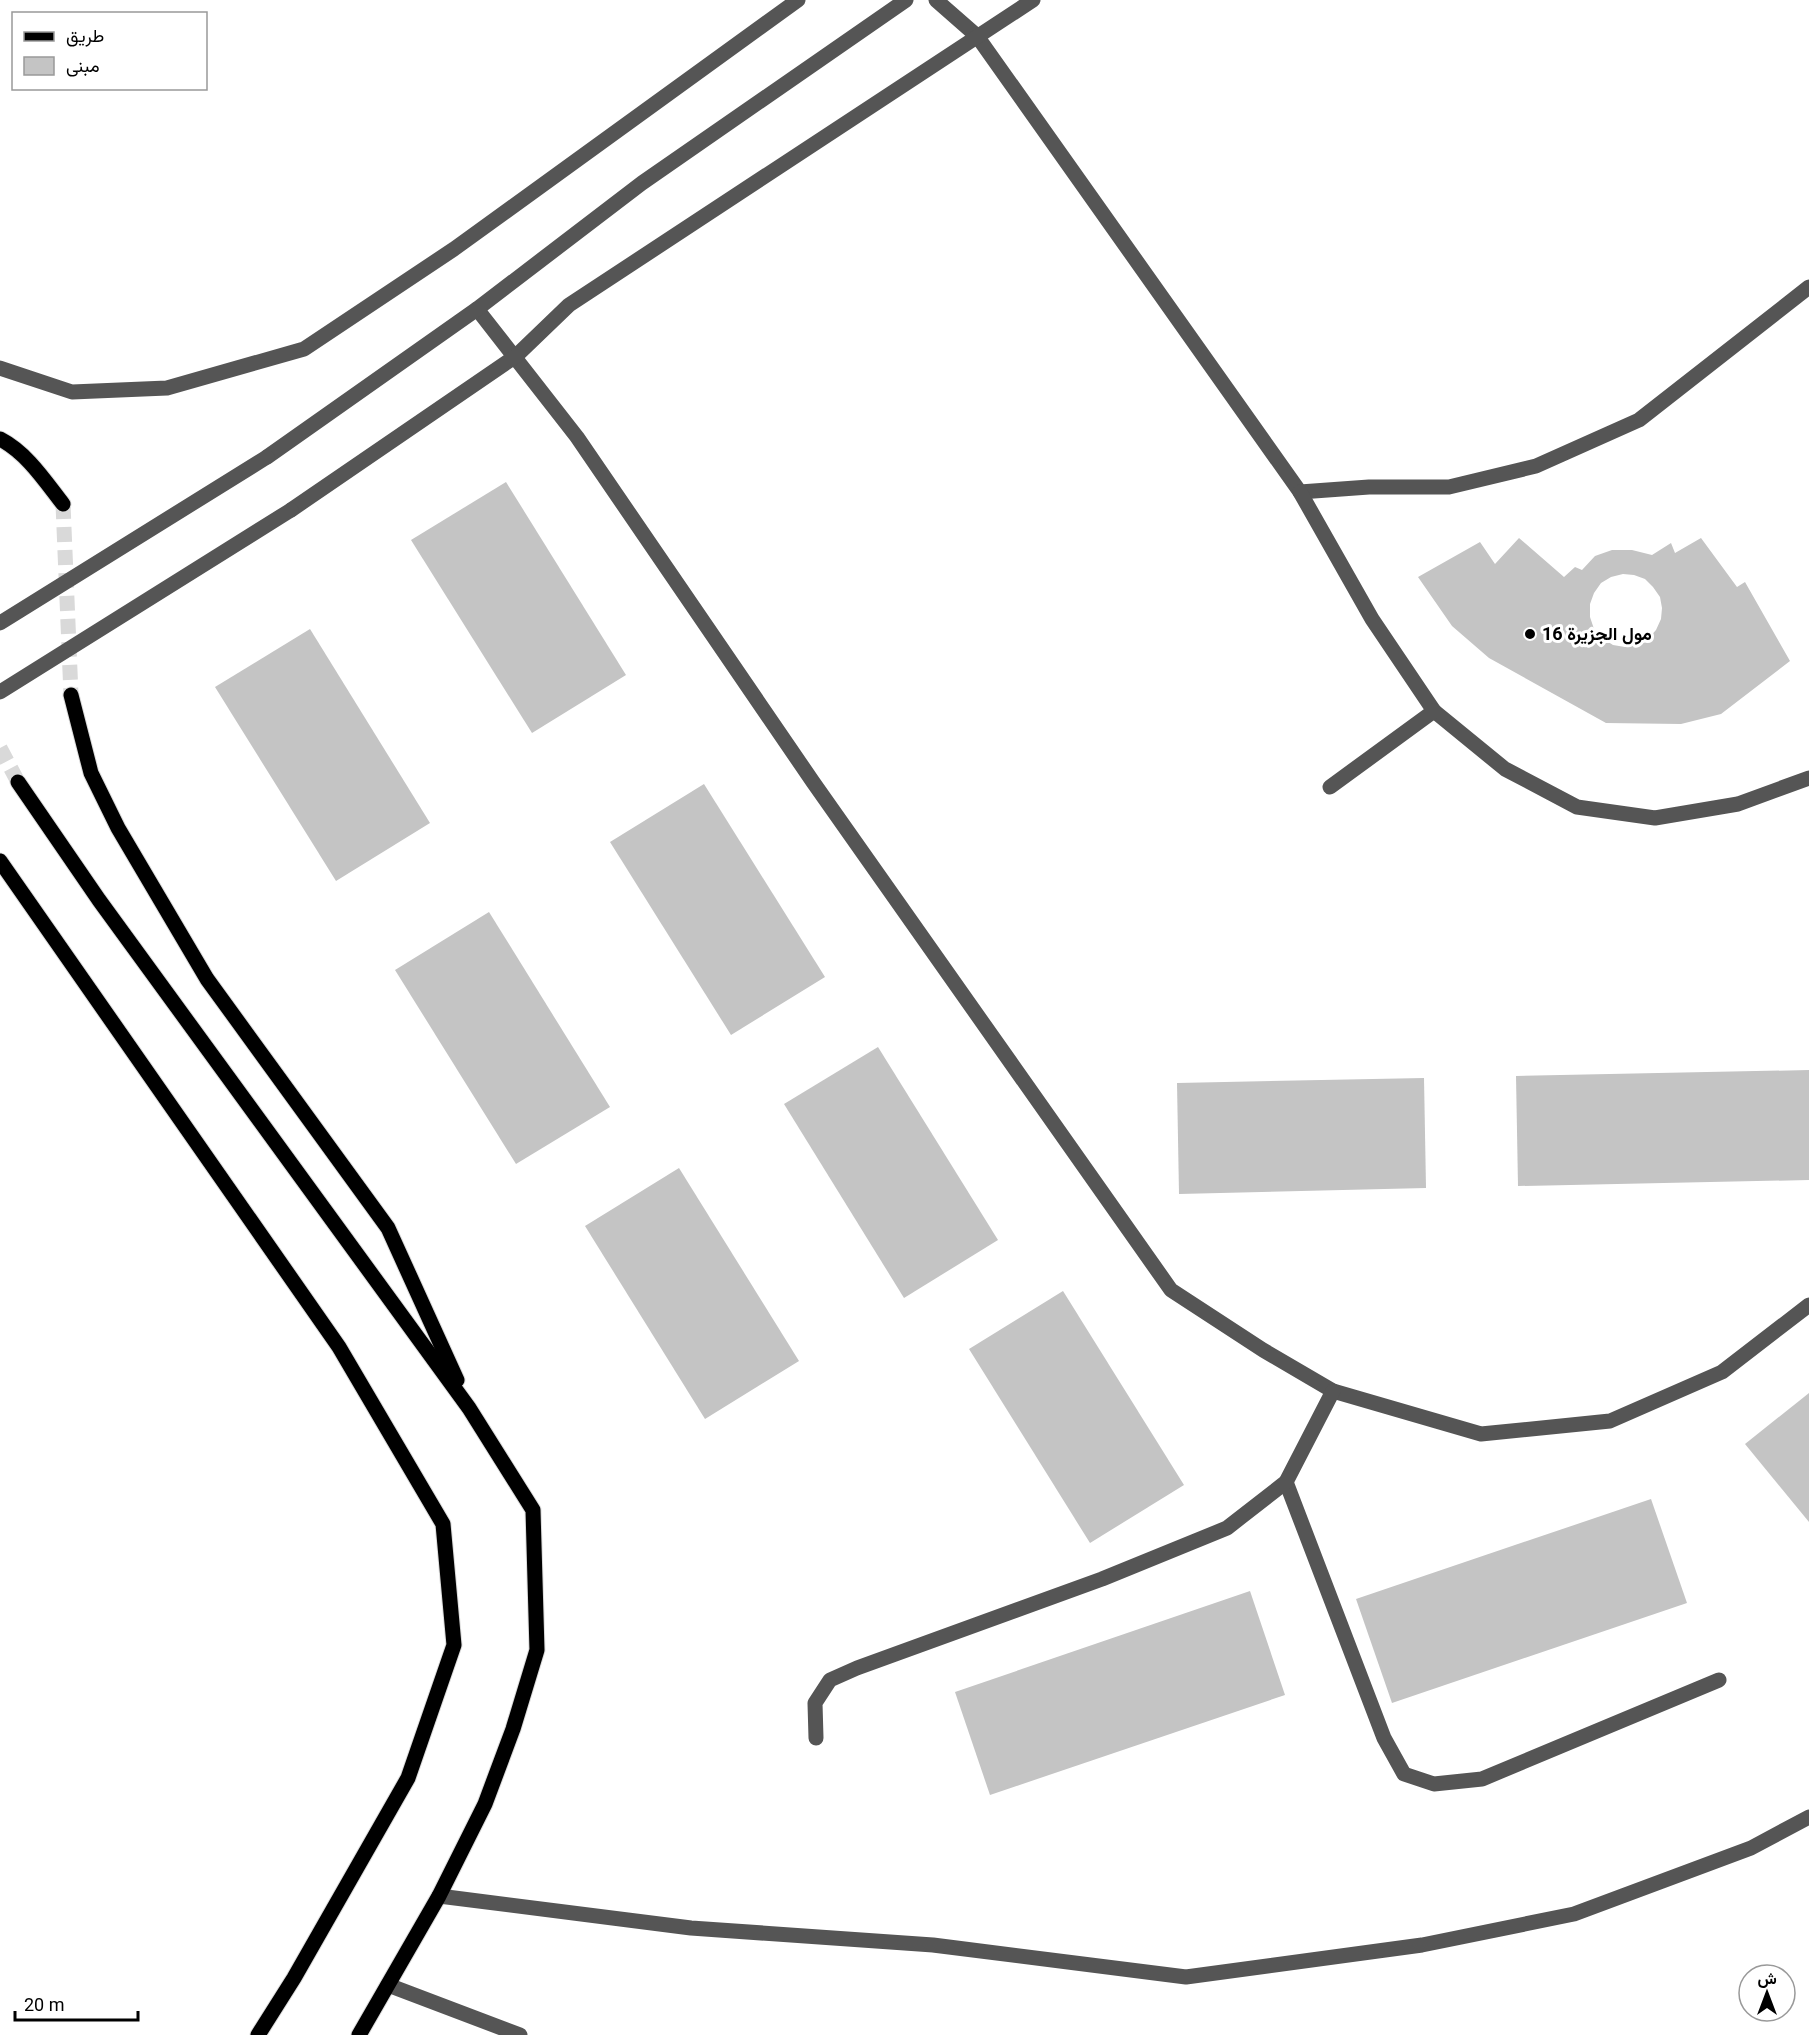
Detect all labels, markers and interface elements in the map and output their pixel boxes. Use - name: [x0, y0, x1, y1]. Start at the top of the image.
- legend: [12, 12, 207, 90]
- text: طريق: [66, 25, 104, 47]
- text: مبنى: [66, 55, 100, 77]
- place label: مول الجزيرة 16: [1542, 623, 1652, 645]
- marker: مول الجزيرة 16: [1523, 627, 1537, 641]
- north arrow: [1737, 1963, 1797, 2023]
- text: ش: [1757, 1969, 1777, 1988]
- scale bar: [15, 1984, 138, 2022]
- text: 20 m: [24, 1994, 64, 2015]

